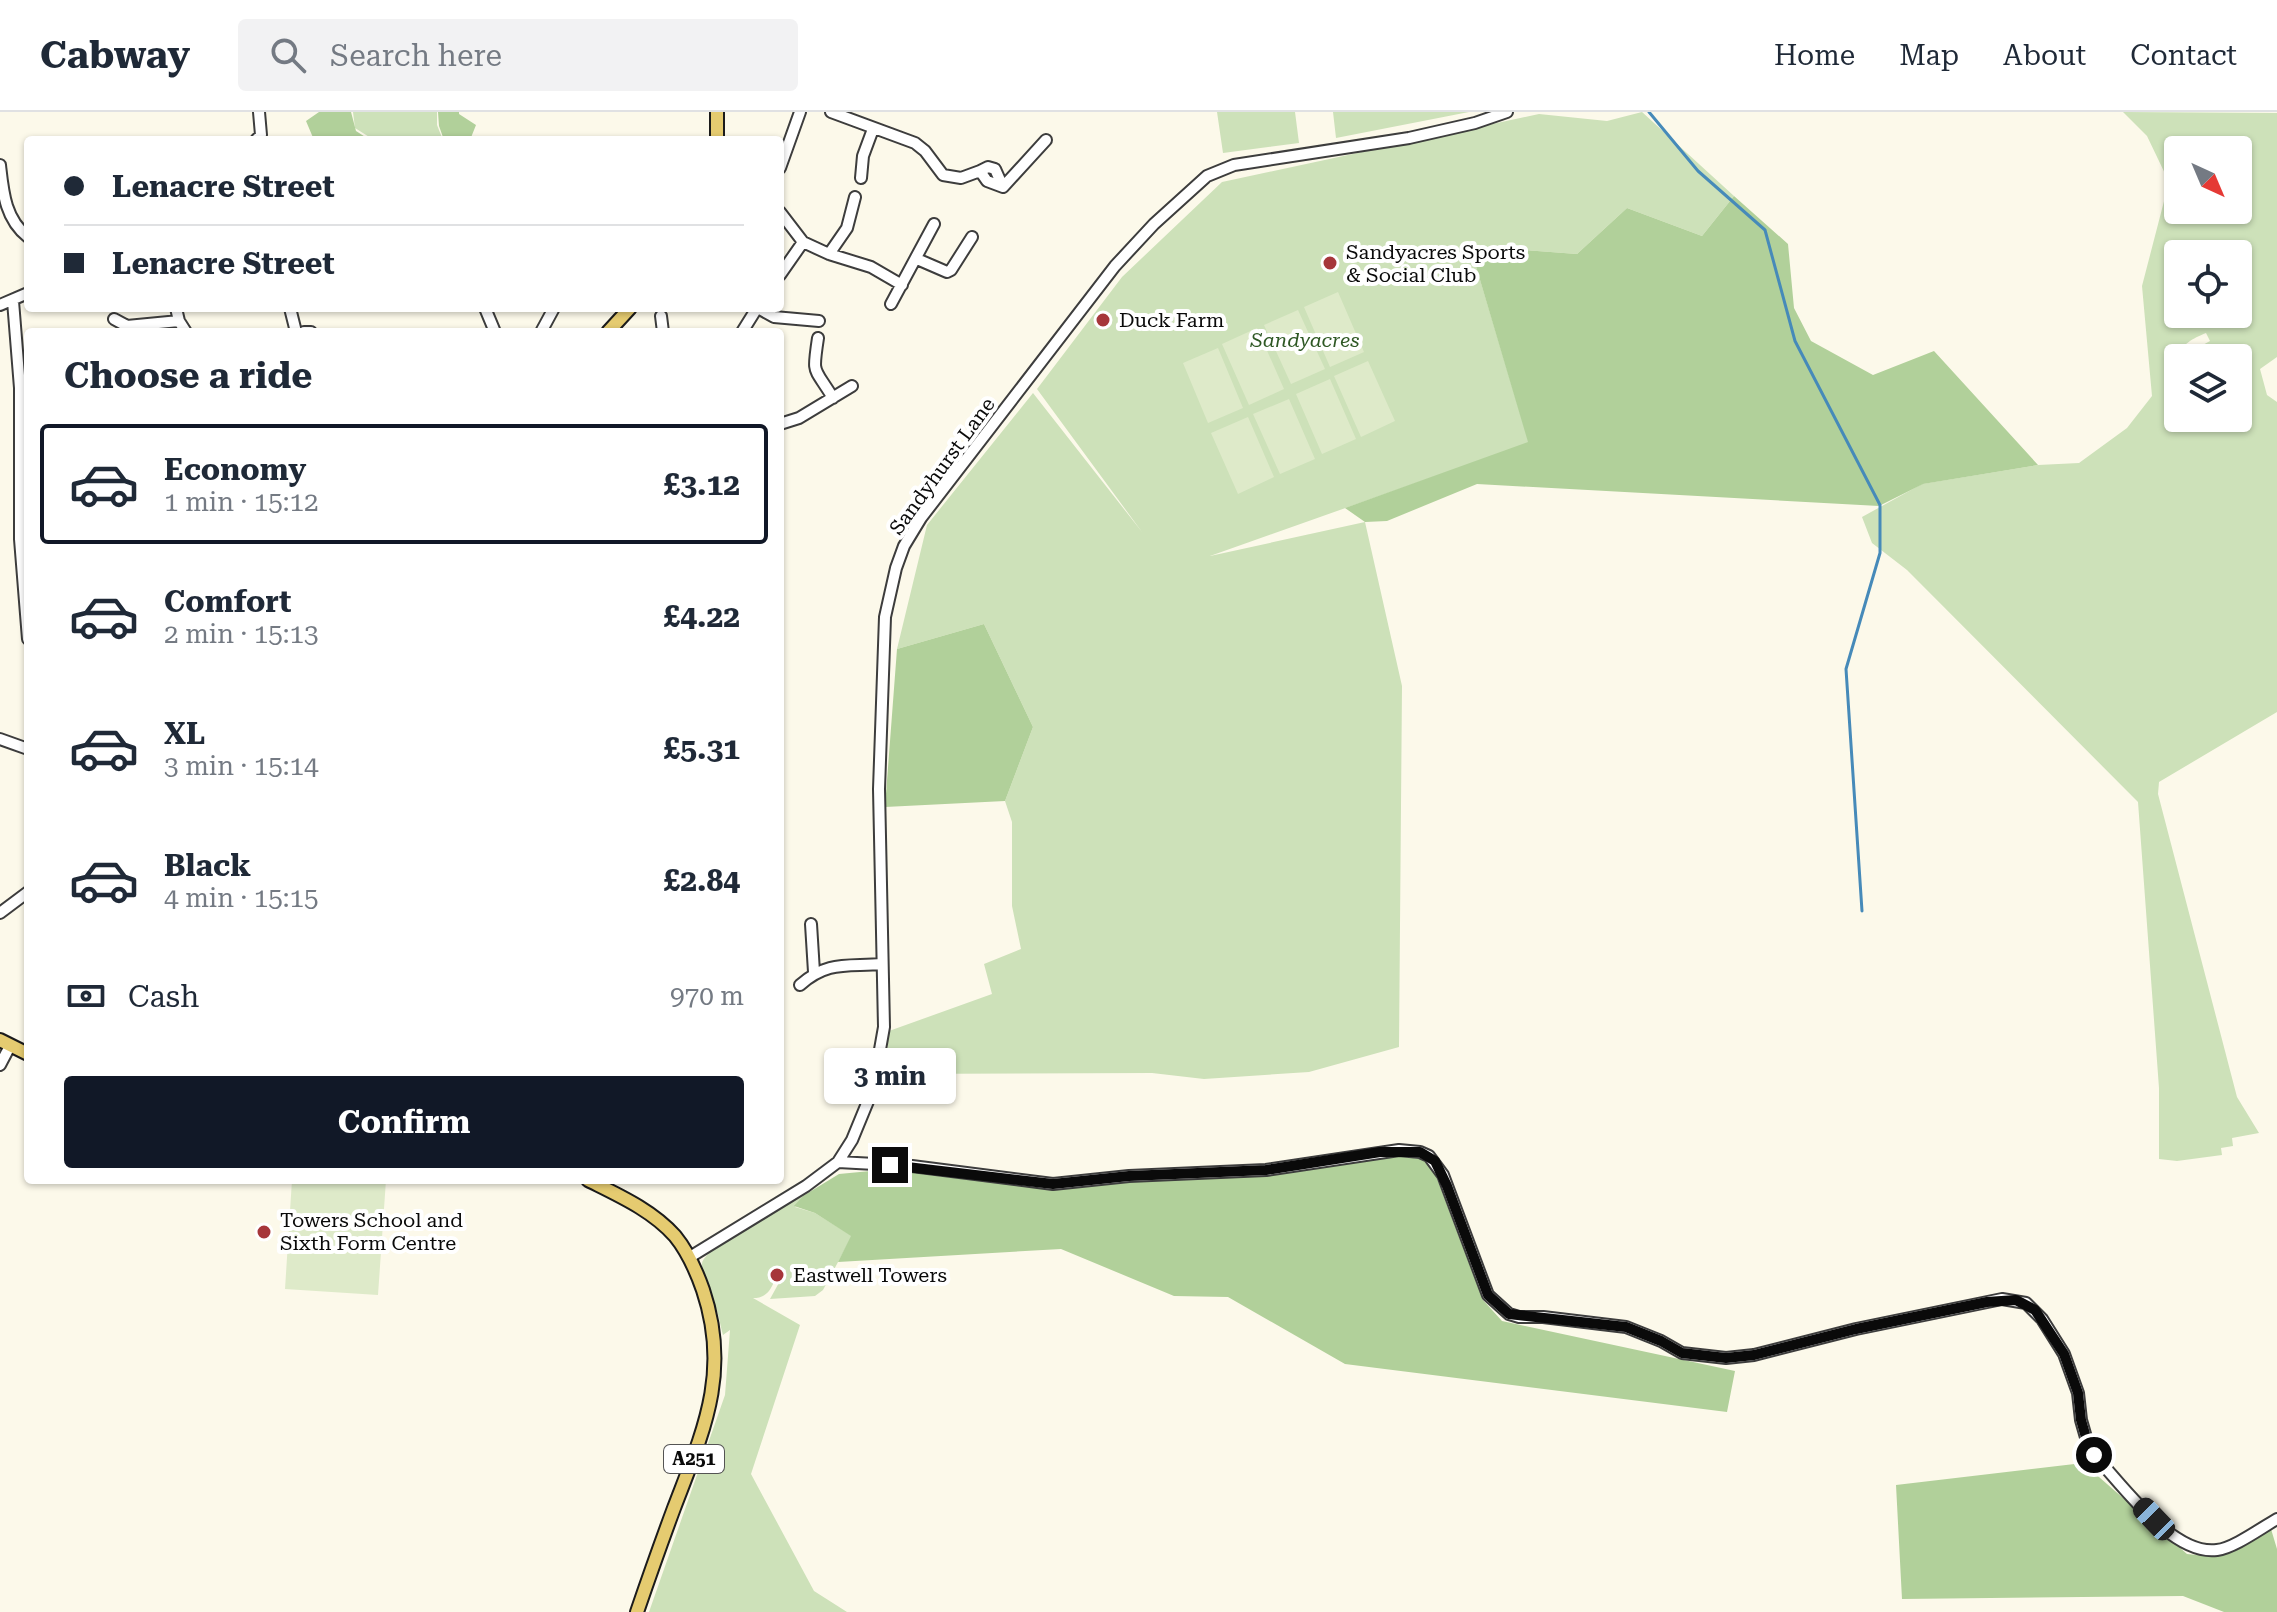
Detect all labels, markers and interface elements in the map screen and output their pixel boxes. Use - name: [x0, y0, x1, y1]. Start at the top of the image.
- search box: [238, 19, 798, 91]
- text: Cabway: [40, 33, 190, 77]
- icon: search: [266, 33, 310, 77]
- text: Search here: [330, 38, 502, 73]
- text: Home: [1774, 39, 1855, 72]
- text: Map: [1899, 39, 1959, 72]
- text: About: [2003, 39, 2086, 72]
- text: Contact: [2130, 39, 2237, 72]
- north arrow: [2164, 136, 2252, 224]
- map controls: [2164, 136, 2252, 432]
- text: Lenacre Street: [112, 169, 335, 204]
- place label: Sandyacres Sports & Social Club: [1346, 240, 1525, 287]
- button: locate: [2164, 240, 2252, 328]
- text: Lenacre Street: [112, 246, 335, 281]
- marker: Sandyacres Sports & Social Club: [1321, 254, 1339, 272]
- place label: Duck Farm: [1119, 308, 1224, 332]
- marker: Duck Farm: [1094, 311, 1112, 329]
- park label: Sandyacres: [1249, 328, 1360, 352]
- button: layers: [2164, 344, 2252, 432]
- text: Choose a ride: [64, 355, 312, 397]
- street label: Sandyhurst Lane: [884, 393, 1000, 539]
- icon: car: [68, 448, 140, 520]
- text: Economy: [164, 452, 306, 487]
- text: £3.12: [663, 467, 740, 502]
- text: 1 min · 15:12: [164, 487, 319, 517]
- icon: car: [68, 580, 140, 652]
- text: Comfort: [164, 584, 291, 619]
- text: £4.22: [663, 599, 740, 634]
- text: 2 min · 15:13: [164, 619, 319, 649]
- icon: car: [68, 712, 140, 784]
- text: XL: [164, 716, 205, 751]
- text: £5.31: [663, 731, 740, 766]
- text: 3 min · 15:14: [164, 751, 319, 781]
- icon: car: [68, 844, 140, 916]
- text: Black: [164, 848, 251, 883]
- text: £2.84: [663, 863, 740, 898]
- text: 4 min · 15:15: [164, 883, 319, 913]
- icon: cash: [64, 974, 108, 1018]
- text: Cash: [128, 979, 199, 1014]
- text: 970 m: [670, 981, 744, 1011]
- callout: 3 min: [824, 1049, 956, 1105]
- text: 3 min: [854, 1061, 926, 1091]
- button: Confirm: [64, 1076, 744, 1168]
- route end: [872, 1147, 908, 1183]
- place label: Towers School and Sixth Form Centre: [280, 1208, 463, 1255]
- marker: Towers School and Sixth Form Centre: [255, 1223, 273, 1241]
- place label: Eastwell Towers: [793, 1263, 947, 1287]
- marker: Eastwell Towers: [768, 1266, 786, 1284]
- route start: [2076, 1437, 2112, 1473]
- road number: A251: [664, 1445, 724, 1473]
- car: [2129, 1493, 2179, 1545]

